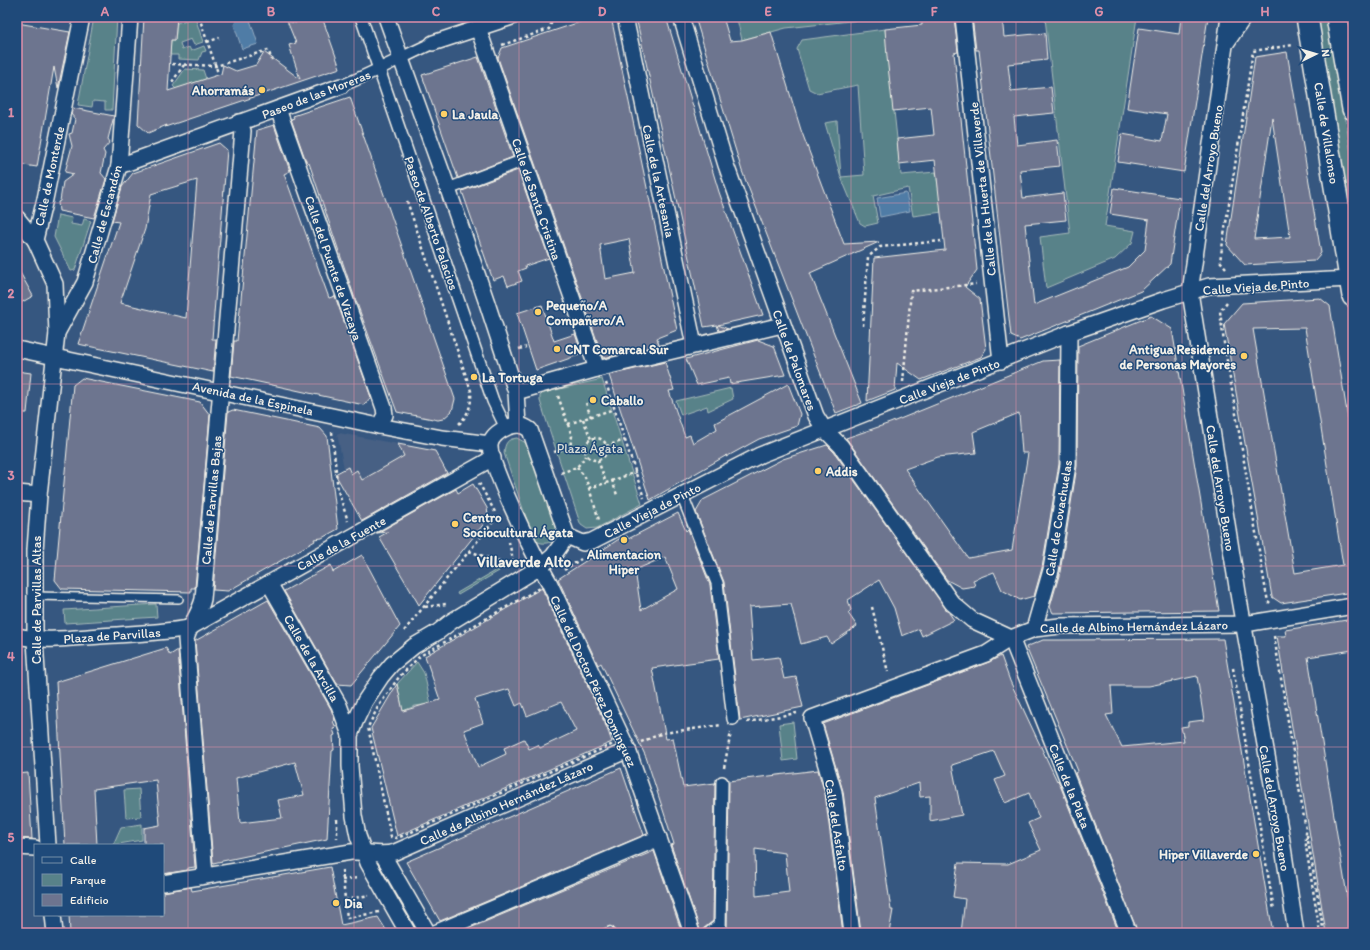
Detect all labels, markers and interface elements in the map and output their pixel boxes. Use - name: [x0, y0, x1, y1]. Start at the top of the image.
- text: A: [100, 4, 110, 19]
- text: B: [267, 4, 276, 19]
- text: C: [432, 4, 441, 19]
- text: D: [598, 4, 607, 19]
- text: E: [764, 4, 772, 19]
- text: F: [931, 4, 938, 19]
- text: G: [1095, 4, 1104, 19]
- text: H: [1261, 4, 1270, 19]
- north arrow: [1296, 34, 1336, 74]
- text: N: [1319, 49, 1332, 57]
- street label: Paseo de las Moreras: [260, 67, 373, 122]
- street label: Calle de Villalonso: [1311, 81, 1342, 185]
- place label: Ahorramás: [191, 83, 254, 98]
- marker: Ahorramás: [257, 85, 267, 95]
- street label: Calle de la Huerta de Villaverde: [966, 101, 999, 277]
- street label: Calle del Arroyo Bueno: [1191, 104, 1226, 232]
- text: 1: [8, 105, 14, 120]
- place label: La Jaula: [452, 107, 499, 122]
- marker: La Jaula: [439, 109, 449, 119]
- street label: Calle de la Artesanía: [639, 123, 678, 239]
- street label: Calle de Monterde: [32, 125, 67, 227]
- street label: Calle de Santa Cristina: [509, 136, 565, 263]
- street label: Paseo de Alberto Palacios: [401, 154, 462, 292]
- street label: Calle de Escandón: [84, 163, 125, 265]
- street label: Calle del Puente de Vizcaya: [302, 194, 365, 343]
- street label: Calle Vieja de Pinto: [1202, 275, 1310, 298]
- text: 2: [8, 286, 15, 301]
- place label: Pequeño/A Compañero/A: [546, 298, 625, 329]
- marker: Pequeño/A Compañero/A: [533, 307, 543, 317]
- street label: Calle de Palomares: [769, 308, 820, 413]
- place label: CNT Comarcal Sur: [565, 342, 670, 357]
- place label: Antigua Residencia de Personas Mayores: [1119, 342, 1237, 373]
- marker: CNT Comarcal Sur: [552, 344, 562, 354]
- marker: Antigua Residencia de Personas Mayores: [1239, 351, 1249, 361]
- street label: Calle Vieja de Pinto: [897, 355, 1002, 408]
- place label: La Tortuga: [482, 370, 543, 386]
- marker: La Tortuga: [469, 372, 479, 382]
- street label: Avenida de la Espinela: [191, 378, 315, 419]
- place label: Caballo: [601, 393, 644, 408]
- marker: Caballo: [588, 395, 598, 405]
- street label: Calle del Arroyo Bueno: [1203, 424, 1238, 553]
- street label: Calle de Parvillas Bajas: [198, 435, 225, 565]
- park label: Plaza Ágata: [557, 441, 623, 456]
- street label: Calle de Covachuelas: [1042, 459, 1075, 577]
- place label: Addis: [825, 464, 858, 479]
- marker: Addis: [813, 466, 823, 476]
- text: 3: [7, 468, 15, 483]
- street label: Calle Vieja de Pinto: [601, 479, 704, 541]
- place label: Centro Sociocultural Ágata: [463, 510, 574, 541]
- street label: Calle de la Fuente: [294, 513, 388, 574]
- marker: Centro Sociocultural Ágata: [450, 519, 460, 529]
- marker: Alimentacion Hiper: [619, 535, 629, 545]
- street label: Calle de Parvillas Altas: [29, 536, 44, 664]
- place label: Alimentacion Hiper: [586, 547, 662, 578]
- district label: Villaverde Alto: [477, 553, 572, 571]
- street label: Calle del Doctor Pérez Domínguez: [547, 593, 640, 769]
- street label: Calle de la Arcilla: [281, 612, 343, 705]
- street label: Calle de Albino Hernández Lázaro: [1040, 617, 1229, 636]
- street label: Plaza de Parvillas: [63, 625, 161, 646]
- text: 4: [7, 649, 15, 664]
- street label: Calle de la Plata: [1046, 741, 1094, 831]
- street label: Calle del Arroyo Bueno: [1256, 744, 1293, 873]
- street label: Calle de Albino Hernández Lázaro: [417, 758, 595, 849]
- street label: Calle del Asfalto: [822, 778, 851, 872]
- text: 5: [8, 830, 15, 845]
- legend: [34, 844, 164, 916]
- place label: Hiper Villaverde: [1159, 847, 1248, 863]
- marker: Hiper Villaverde: [1251, 849, 1261, 859]
- text: Calle: [70, 853, 97, 867]
- text: Parque: [70, 873, 106, 887]
- text: Edificio: [70, 893, 109, 907]
- place label: Dia: [344, 896, 363, 911]
- marker: Dia: [331, 898, 341, 908]

